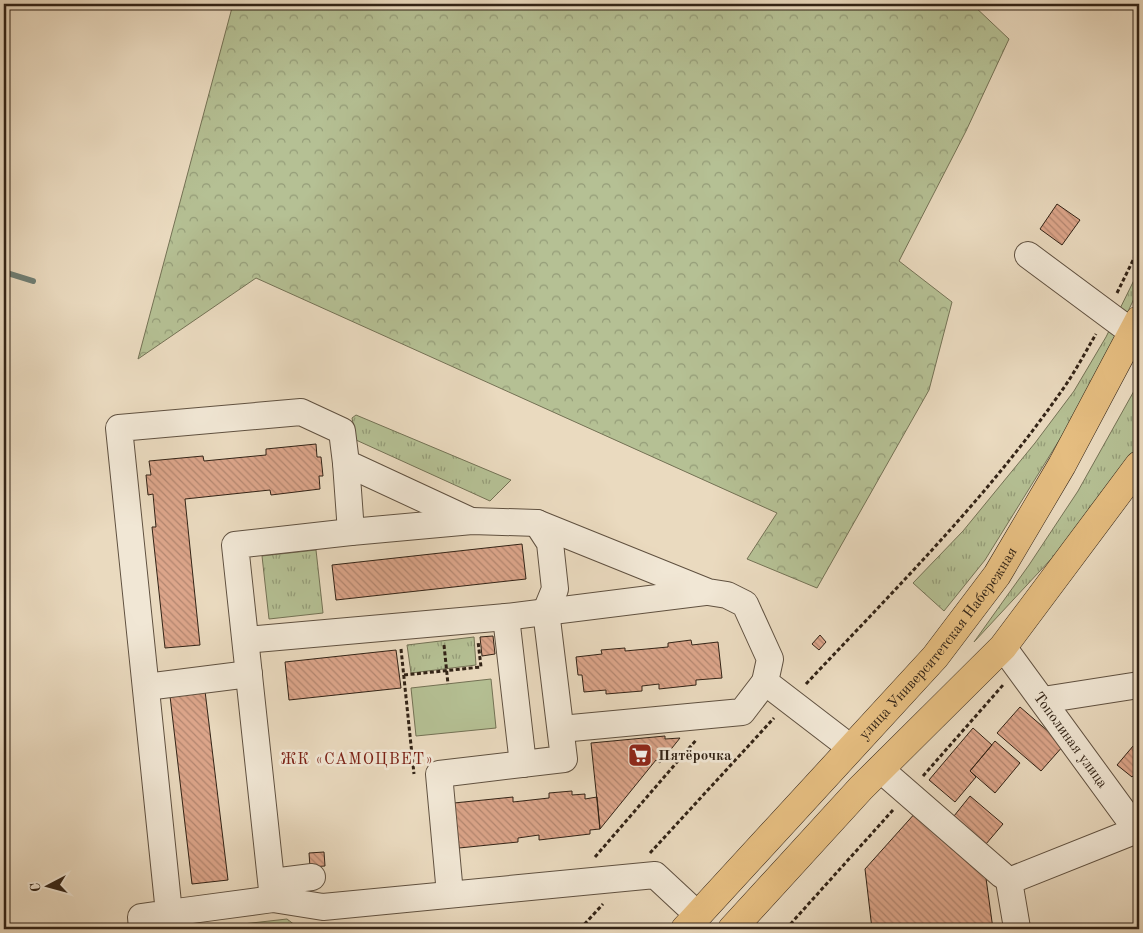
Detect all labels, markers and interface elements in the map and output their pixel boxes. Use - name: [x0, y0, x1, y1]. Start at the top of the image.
- street label: улица Университетская Набережная: [857, 545, 1021, 743]
- street label: Тополиная улица: [1030, 690, 1110, 792]
- supermarket icon: Пятёрочка: [627, 742, 653, 768]
- place label: Пятёрочка: [658, 749, 732, 764]
- district label: ЖК «САМОЦВЕТ»: [280, 752, 434, 768]
- north arrow: [22, 860, 72, 910]
- text: С: [29, 882, 44, 893]

